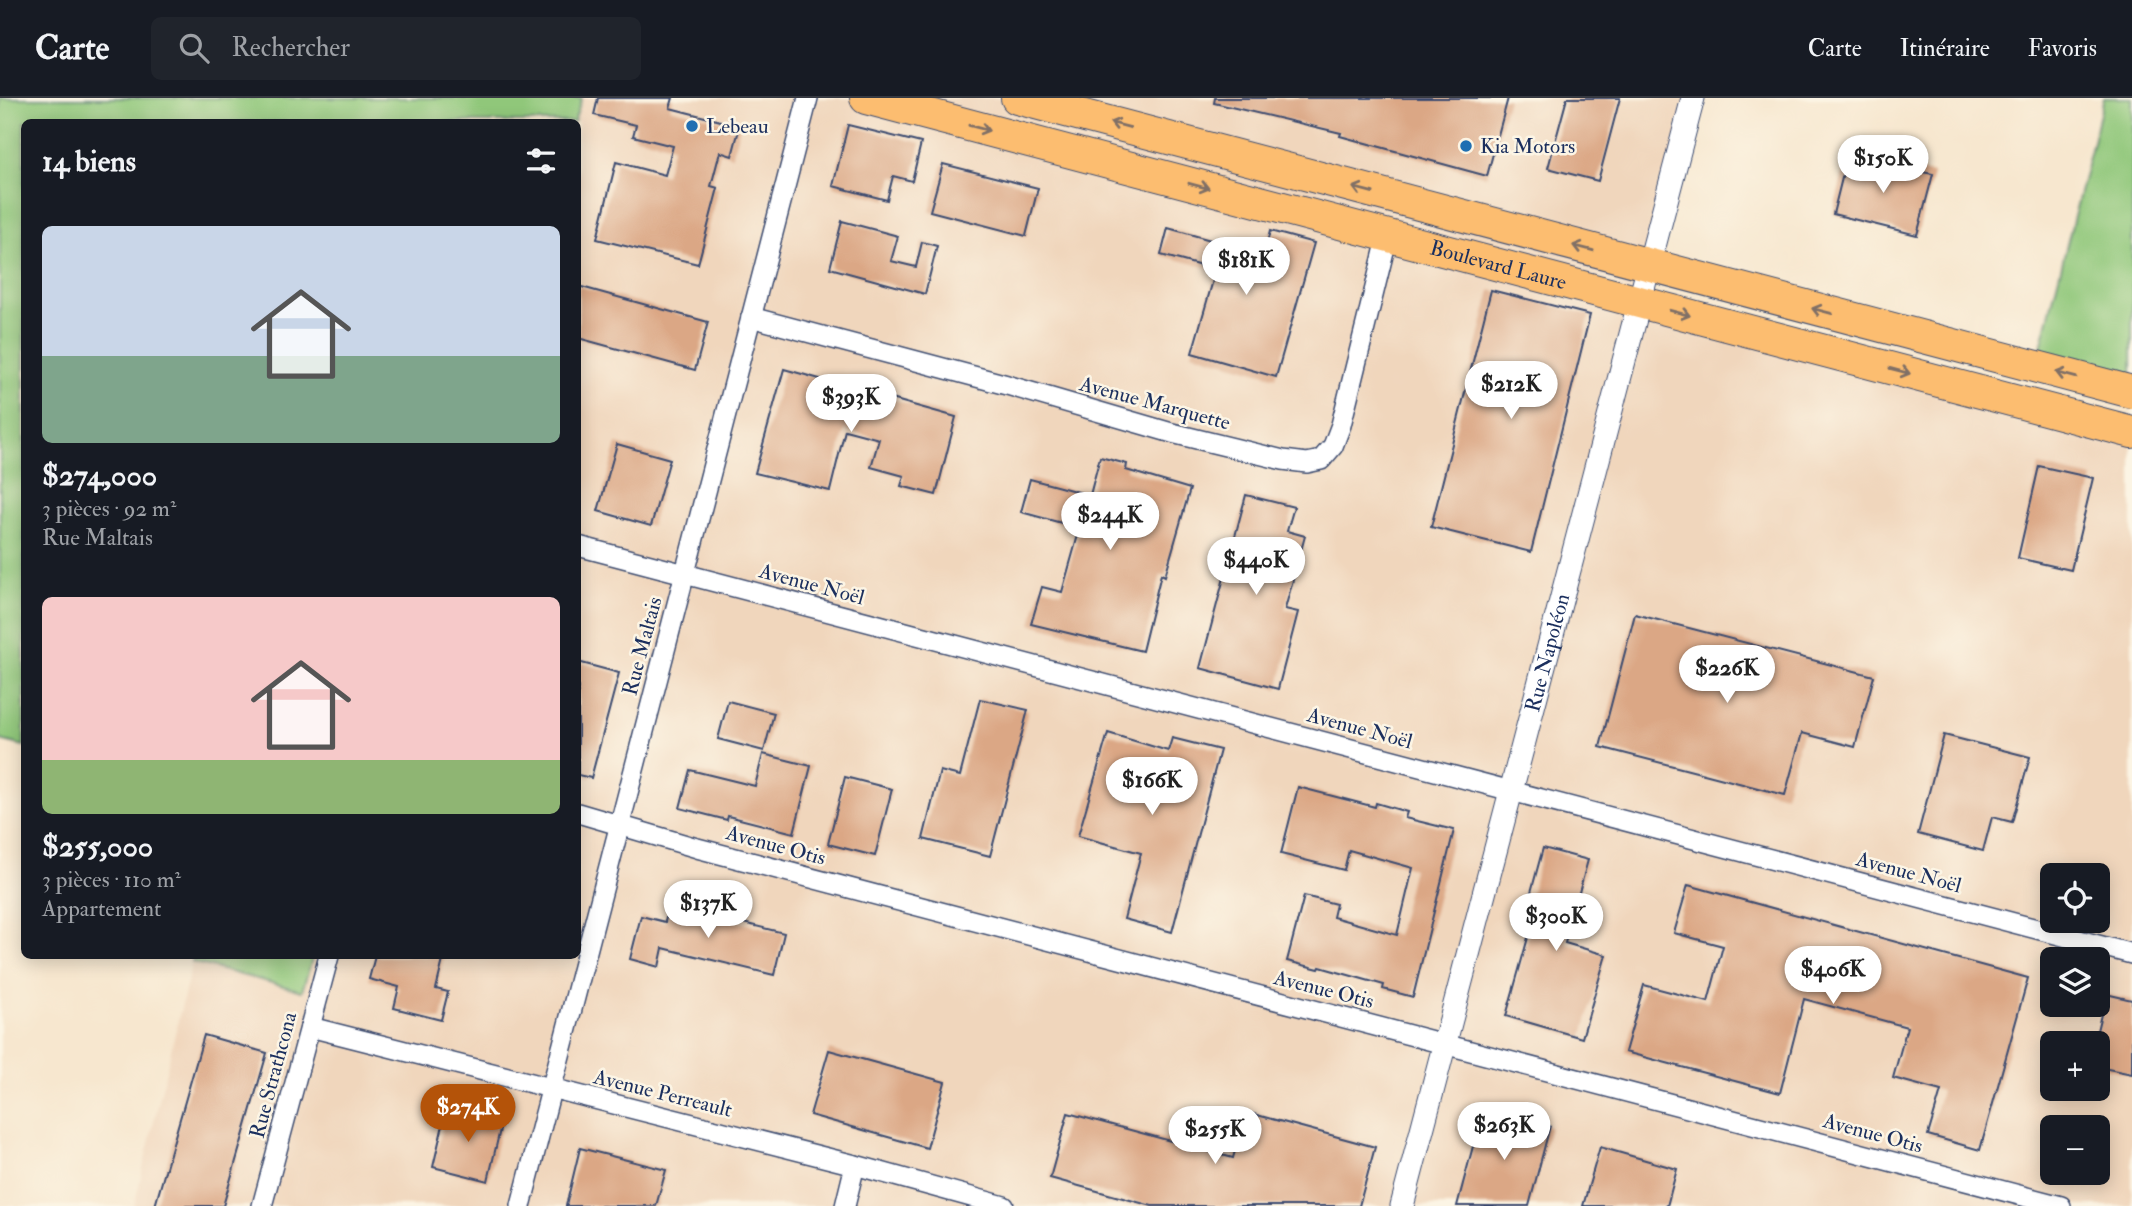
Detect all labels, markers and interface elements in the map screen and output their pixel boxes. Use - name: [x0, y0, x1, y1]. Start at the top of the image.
- search box: [151, 17, 641, 80]
- text: Carte: [35, 28, 109, 69]
- icon: search: [175, 29, 213, 67]
- text: Rechercher: [231, 32, 350, 64]
- text: Carte: [1808, 33, 1862, 64]
- text: Itinéraire: [1900, 33, 1990, 64]
- text: Favoris: [2028, 33, 2097, 64]
- place label: Lebeau: [706, 113, 769, 140]
- marker: Lebeau: [684, 118, 700, 134]
- one-way arrow: [1109, 118, 1131, 131]
- one-way arrow: [967, 122, 990, 135]
- place label: Kia Motors: [1480, 133, 1575, 160]
- pin: $150K: [1834, 136, 1932, 195]
- marker: Kia Motors: [1458, 138, 1474, 154]
- icon: filters: [522, 142, 560, 180]
- text: 14 biens: [42, 143, 136, 180]
- text: $150K: [1854, 143, 1912, 172]
- one-way arrow: [1187, 180, 1210, 193]
- one-way arrow: [1352, 183, 1375, 196]
- street label: Boulevard Laure: [1427, 234, 1570, 296]
- pin: $181K: [1197, 238, 1295, 297]
- one-way arrow: [1572, 241, 1595, 254]
- text: $181K: [1218, 245, 1274, 274]
- icon: home: [238, 271, 364, 397]
- one-way arrow: [1811, 304, 1834, 317]
- one-way arrow: [1668, 307, 1691, 320]
- pin: $212K: [1462, 362, 1560, 421]
- one-way arrow: [1888, 365, 1911, 378]
- one-way arrow: [2055, 367, 2077, 380]
- text: $212K: [1481, 369, 1541, 398]
- street label: Avenue Marquette: [1076, 370, 1233, 437]
- pin: $393K: [802, 374, 900, 434]
- text: $393K: [822, 382, 880, 411]
- text: $274,000: [42, 457, 157, 494]
- pin: $244K: [1061, 492, 1159, 552]
- text: 3 pièces · 92 m²: [42, 494, 176, 523]
- text: $244K: [1077, 500, 1143, 529]
- text: Rue Maltais: [42, 523, 153, 552]
- pin: $440K: [1207, 538, 1305, 597]
- text: $440K: [1223, 545, 1289, 574]
- street label: Avenue Noël: [755, 557, 868, 612]
- street label: Rue Napoléon: [1519, 591, 1576, 715]
- street label: Rue Maltais: [616, 594, 669, 698]
- icon: home: [238, 642, 364, 768]
- pin: $226K: [1678, 646, 1776, 705]
- text: $226K: [1695, 653, 1759, 682]
- street label: Avenue Noël: [1303, 701, 1416, 756]
- pin: $166K: [1103, 758, 1201, 817]
- text: $166K: [1122, 765, 1182, 794]
- street label: Avenue Otis: [722, 819, 829, 872]
- text: $255,000: [42, 828, 153, 865]
- street label: Avenue Noël: [1852, 845, 1965, 900]
- map controls: [2040, 863, 2110, 1185]
- button: locate: [2040, 863, 2110, 933]
- text: 3 pièces · 110 m²: [42, 865, 181, 894]
- pin: $137K: [659, 880, 757, 940]
- text: $137K: [680, 888, 736, 917]
- text: Appartement: [42, 894, 162, 923]
- pin: $300K: [1507, 894, 1605, 953]
- text: $300K: [1525, 901, 1587, 930]
- pin: $406K: [1784, 946, 1882, 1006]
- button: layers: [2040, 947, 2110, 1017]
- text: $406K: [1801, 954, 1865, 983]
- street label: Avenue Otis: [1270, 964, 1377, 1015]
- street label: Rue Strathcona: [244, 1009, 303, 1141]
- button: +: [2040, 1031, 2110, 1101]
- street label: Avenue Perreault: [590, 1063, 735, 1124]
- pin: $274K: [419, 1084, 517, 1144]
- text: $274K: [436, 1092, 500, 1121]
- pin: $263K: [1455, 1102, 1553, 1162]
- pin: $255K: [1166, 1107, 1264, 1166]
- street label: Avenue Otis: [1819, 1107, 1926, 1160]
- text: $263K: [1473, 1110, 1535, 1139]
- text: $255K: [1185, 1114, 1245, 1143]
- button: −: [2040, 1115, 2110, 1185]

